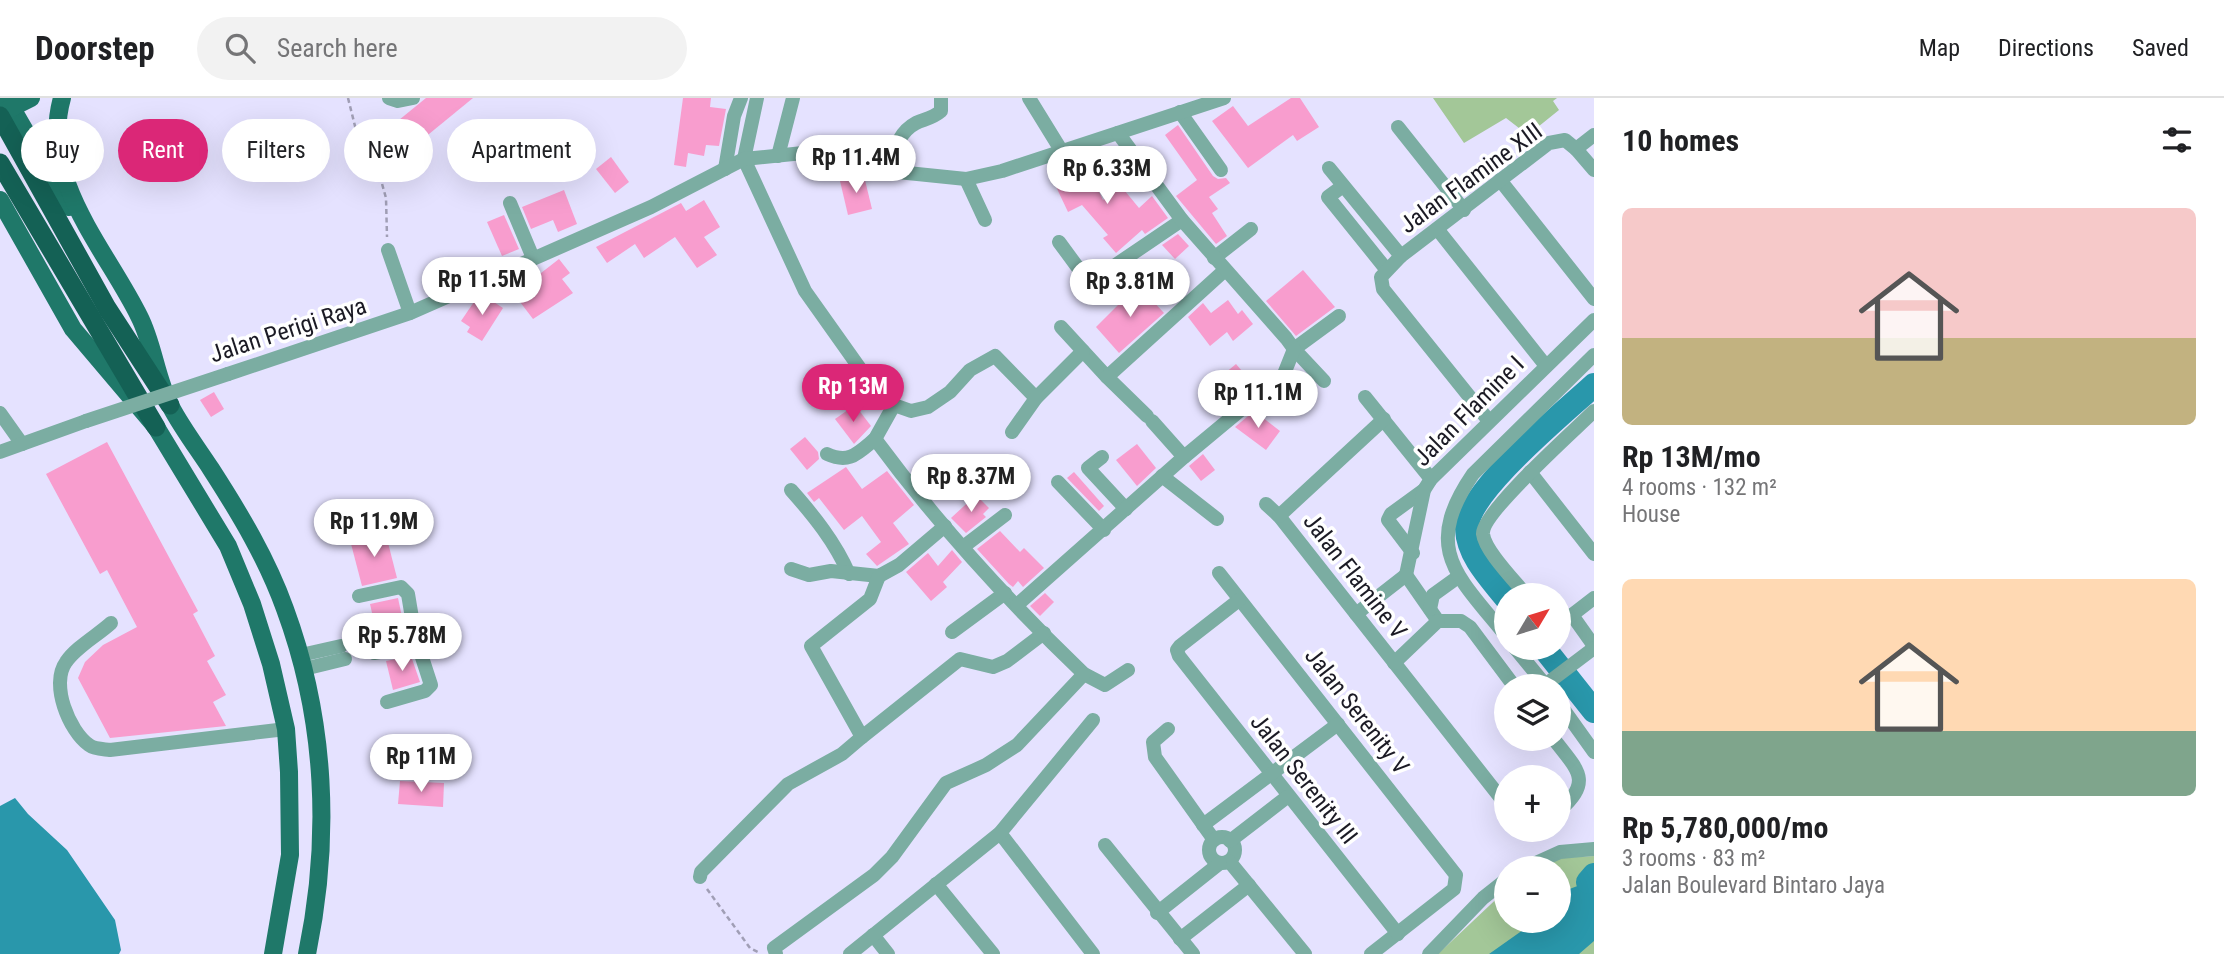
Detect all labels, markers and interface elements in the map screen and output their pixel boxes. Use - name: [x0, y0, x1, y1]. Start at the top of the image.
- search box: [197, 17, 687, 80]
- text: Doorstep: [35, 29, 155, 68]
- icon: search: [221, 29, 259, 67]
- text: Search here: [277, 33, 398, 63]
- text: Map: [1919, 34, 1960, 62]
- text: Directions: [1998, 34, 2094, 62]
- text: Saved: [2132, 34, 2189, 62]
- street label: Jalan Flamine XIII: [1394, 117, 1548, 239]
- chip: Buy: [21, 119, 104, 182]
- chip: Rent: [118, 119, 208, 182]
- chip: Filters: [222, 119, 330, 182]
- chip: New: [344, 119, 433, 182]
- chip: Apartment: [447, 119, 596, 182]
- icon: filters: [2158, 121, 2196, 159]
- text: 10 homes: [1622, 123, 1739, 158]
- pin: Rp 11.4M: [784, 136, 928, 195]
- text: Rp 11.4M: [812, 144, 900, 171]
- pin: Rp 6.33M: [1035, 146, 1179, 206]
- text: Rp 6.33M: [1063, 155, 1151, 182]
- icon: home: [1846, 253, 1972, 379]
- pin: Rp 11.5M: [410, 258, 554, 317]
- pin: Rp 3.81M: [1058, 260, 1202, 319]
- text: Rp 11.5M: [438, 266, 526, 293]
- text: Rp 3.81M: [1086, 268, 1174, 295]
- street label: Jalan Perigi Raya: [206, 292, 370, 368]
- street label: Jalan Flamine I: [1408, 350, 1530, 472]
- pin: Rp 13M: [796, 364, 910, 424]
- pin: Rp 11.1M: [1186, 370, 1330, 430]
- text: Rp 13M: [818, 373, 888, 400]
- text: Rp 11.1M: [1214, 379, 1302, 406]
- text: Rp 13M/mo: [1622, 439, 1761, 474]
- pin: Rp 8.37M: [899, 454, 1043, 514]
- text: Rp 8.37M: [927, 463, 1015, 490]
- text: 4 rooms · 132 m²: [1622, 474, 1777, 501]
- pin: Rp 11.9M: [302, 500, 446, 559]
- text: House: [1622, 501, 1680, 528]
- text: Rp 11.9M: [330, 508, 418, 535]
- street label: Jalan Flamine V: [1297, 508, 1413, 644]
- north arrow: [1494, 583, 1572, 660]
- map controls: [1494, 583, 1571, 933]
- pin: Rp 5.78M: [330, 614, 474, 673]
- text: Rp 5.78M: [358, 622, 446, 649]
- icon: home: [1846, 624, 1972, 750]
- street label: Jalan Serenity V: [1299, 642, 1415, 780]
- button: layers: [1494, 674, 1571, 751]
- street label: Jalan Serenity III: [1245, 709, 1363, 849]
- pin: Rp 11M: [364, 734, 478, 794]
- text: Rp 11M: [386, 743, 456, 770]
- button: +: [1494, 765, 1571, 842]
- text: Rp 5,780,000/mo: [1622, 810, 1828, 845]
- text: 3 rooms · 83 m²: [1622, 845, 1765, 872]
- button: −: [1494, 856, 1571, 933]
- text: Jalan Boulevard Bintaro Jaya: [1622, 872, 1885, 899]

